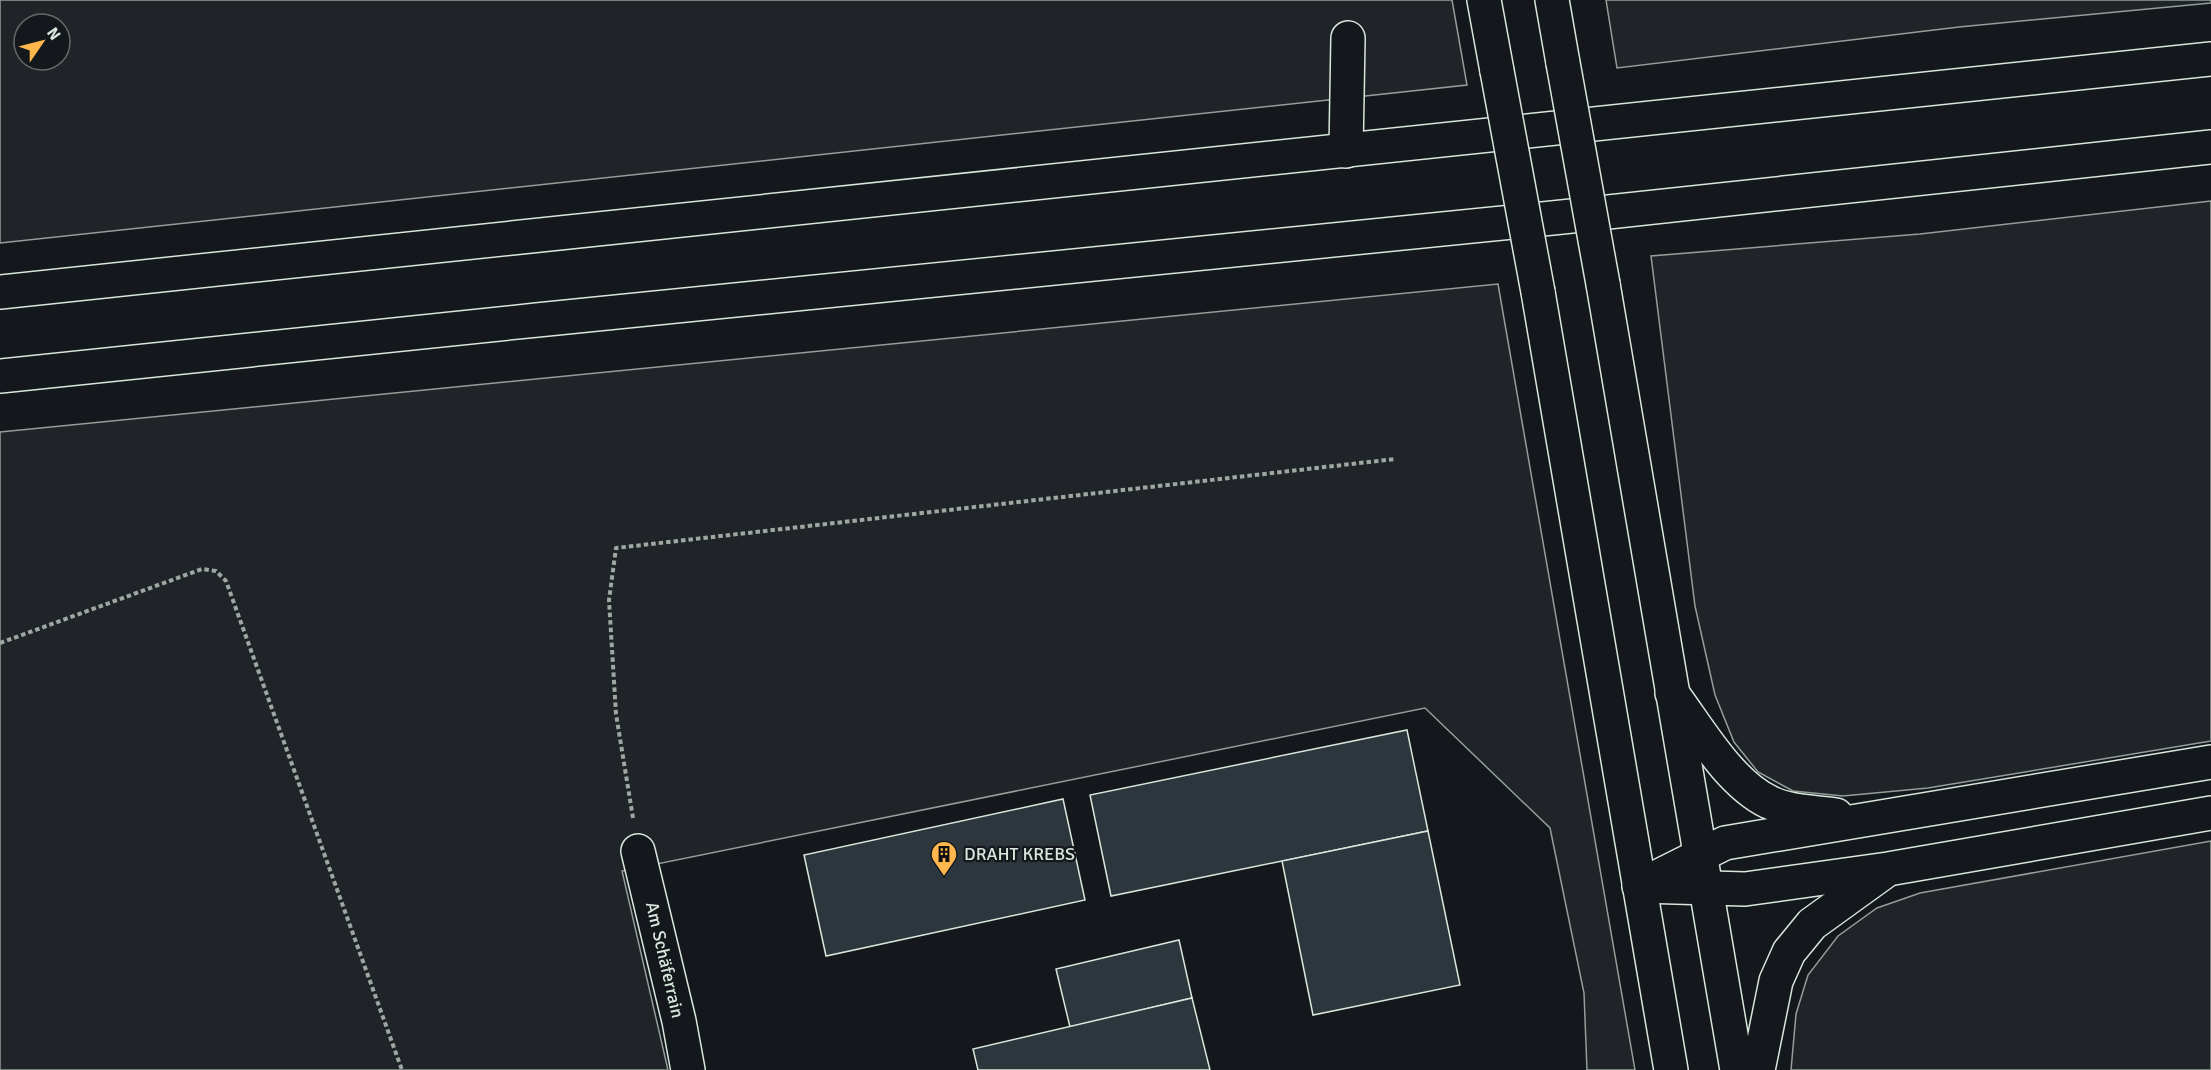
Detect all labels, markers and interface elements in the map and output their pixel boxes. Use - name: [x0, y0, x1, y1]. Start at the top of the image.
- north arrow: [12, 12, 72, 72]
- text: N: [42, 24, 65, 44]
- building icon: DRAHT KREBS: [929, 839, 959, 877]
- place label: DRAHT KREBS: [964, 843, 1075, 865]
- street label: Am Schäferrain: [641, 900, 689, 1020]

